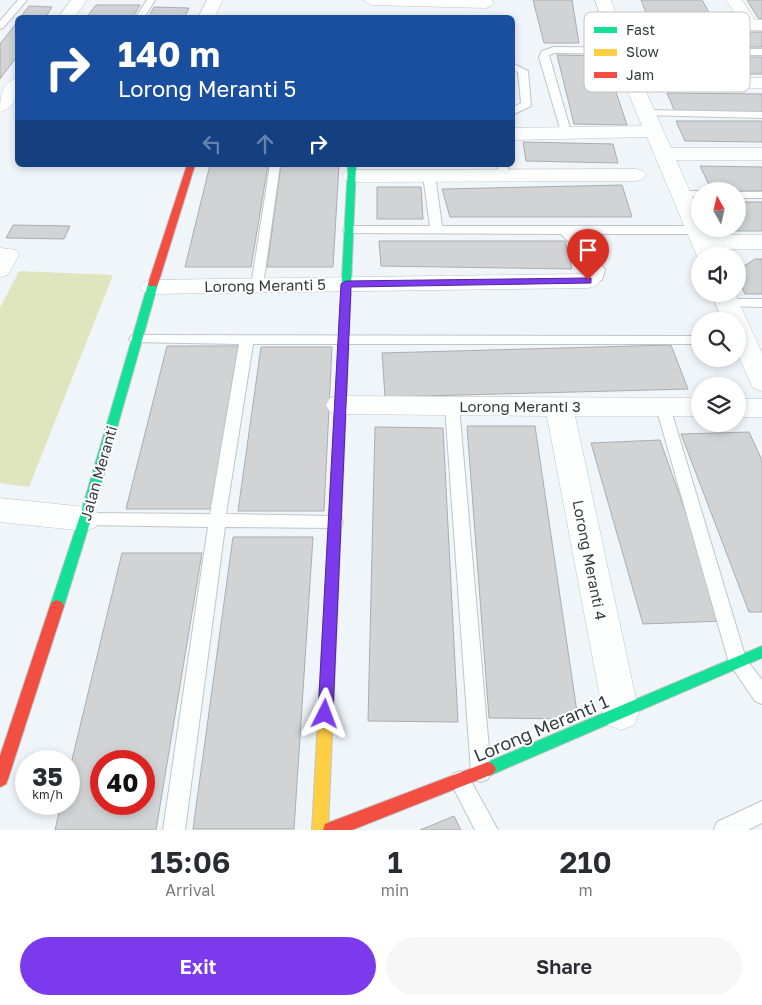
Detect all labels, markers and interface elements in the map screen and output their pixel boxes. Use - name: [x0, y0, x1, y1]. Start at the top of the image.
- legend: [584, 12, 750, 92]
- text: Fast: [626, 21, 655, 38]
- text: 140 m: [118, 33, 220, 75]
- icon: right: [35, 35, 100, 100]
- text: Slow: [626, 43, 659, 60]
- text: Jam: [626, 66, 654, 83]
- text: Lorong Meranti 5: [118, 75, 296, 102]
- icon: left: [198, 130, 226, 158]
- icon: ahead: [251, 130, 279, 158]
- icon: right: [304, 130, 332, 158]
- north arrow: [691, 182, 746, 238]
- map controls: [691, 182, 746, 432]
- pin: [567, 229, 609, 280]
- icon: arrive: [574, 236, 602, 264]
- button: sound: [691, 247, 746, 302]
- street label: Lorong Meranti 5: [204, 275, 326, 295]
- button: search: [691, 312, 746, 367]
- button: layers: [691, 377, 746, 432]
- street label: Lorong Meranti 3: [459, 397, 581, 415]
- street label: Jalan Meranti: [76, 423, 120, 523]
- street label: Lorong Meranti 4: [570, 498, 610, 622]
- position arrow: [298, 687, 350, 739]
- street label: Lorong Meranti 1: [470, 690, 612, 766]
- speed limit sign: 40: [90, 750, 155, 815]
- text: 35: [32, 761, 63, 792]
- text: km/h: [32, 787, 63, 802]
- text: 15:06: [150, 844, 231, 880]
- text: 1: [387, 844, 403, 880]
- text: 210: [559, 844, 612, 880]
- text: Arrival: [165, 880, 215, 900]
- text: min: [381, 880, 409, 900]
- text: m: [578, 880, 593, 900]
- button: Exit: [20, 937, 376, 995]
- button: Share: [386, 937, 742, 995]

